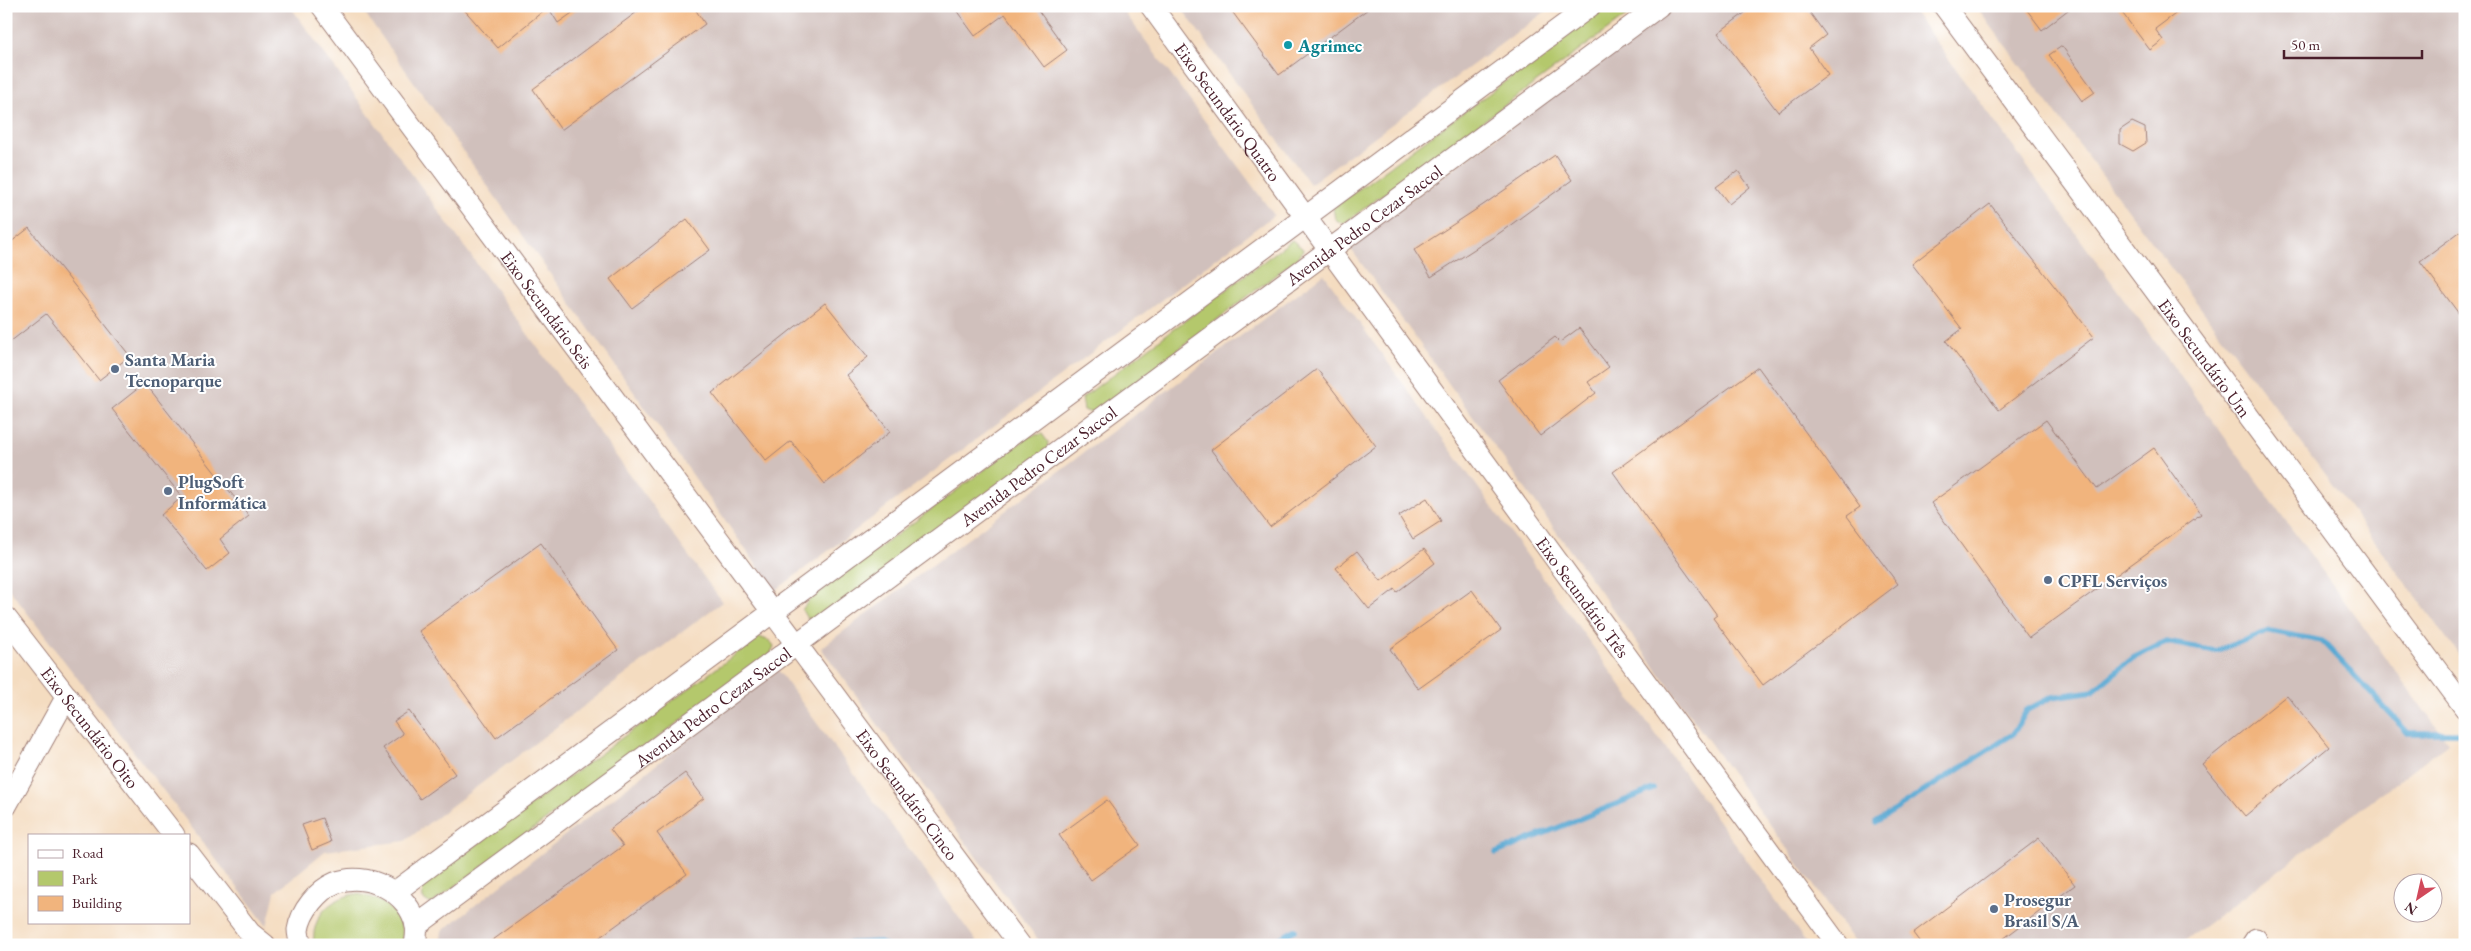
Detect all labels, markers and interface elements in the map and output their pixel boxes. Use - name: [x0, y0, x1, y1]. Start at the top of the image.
- scale bar: [2284, 28, 2421, 60]
- place label: Agrimec: [1297, 34, 1363, 57]
- text: 50 m: [2291, 35, 2320, 54]
- street label: Eixo Secundário Quatro: [1170, 38, 1287, 186]
- marker: Agrimec: [1282, 39, 1294, 51]
- street label: Avenida Pedro Cezar Saccol: [1280, 159, 1446, 291]
- street label: Eixo Secundário Seis: [496, 246, 599, 373]
- street label: Eixo Secundário Um: [2153, 294, 2257, 422]
- place label: Santa Maria Tecnoparque: [125, 348, 222, 392]
- marker: Santa Maria Tecnoparque: [109, 363, 121, 375]
- street label: Avenida Pedro Cezar Saccol: [955, 400, 1121, 532]
- place label: PlugSoft Informática: [178, 470, 267, 514]
- marker: PlugSoft Informática: [162, 485, 174, 497]
- street label: Eixo Secundário Três: [1531, 532, 1635, 662]
- place label: CPFL Serviços: [2058, 569, 2167, 592]
- marker: CPFL Serviços: [2042, 574, 2054, 586]
- street label: Avenida Pedro Cezar Saccol: [629, 641, 795, 773]
- street label: Eixo Secundário Oito: [36, 662, 145, 793]
- street label: Eixo Secundário Cinco: [852, 724, 964, 864]
- legend: [28, 834, 190, 924]
- text: Road: [72, 843, 104, 862]
- text: Park: [72, 869, 99, 888]
- north arrow: [2394, 874, 2444, 924]
- place label: Prosegur Brasil S/A: [2004, 888, 2080, 932]
- text: Building: [72, 893, 122, 912]
- text: N: [2400, 898, 2420, 919]
- marker: Prosegur Brasil S/A: [1988, 903, 2000, 915]

